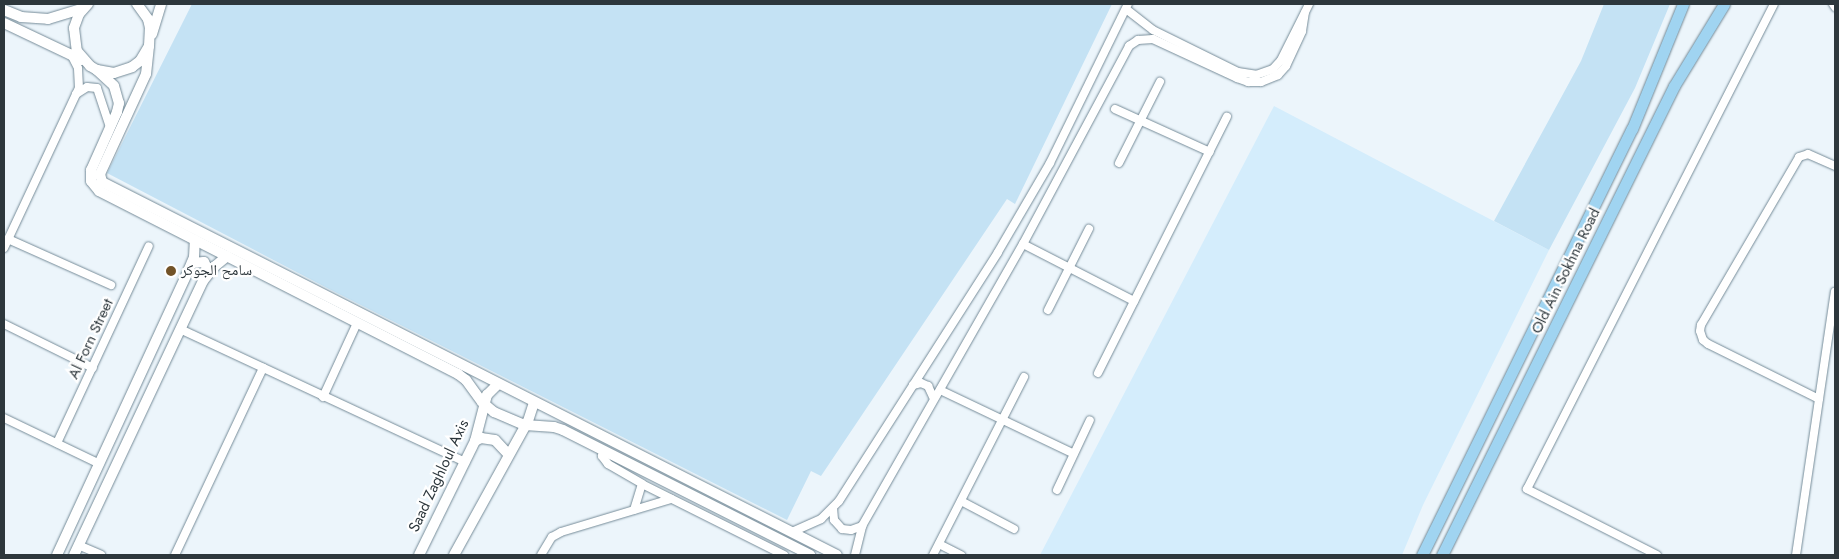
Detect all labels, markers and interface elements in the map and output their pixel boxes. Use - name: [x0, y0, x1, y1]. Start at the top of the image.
- street label: Old Ain Sokhna Road: [1528, 205, 1604, 337]
- place label: سامح الجوكر: [181, 262, 252, 280]
- marker: سامح الجوكر: [165, 265, 177, 277]
- street label: Al Forn Street: [65, 296, 117, 382]
- street label: Saad Zaghloul Axis: [405, 417, 473, 535]

